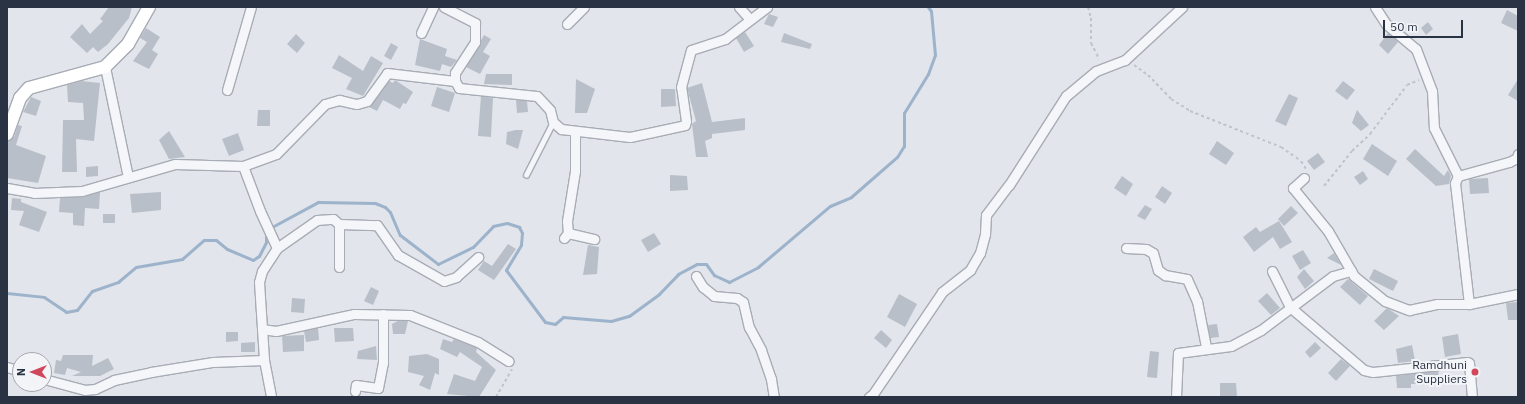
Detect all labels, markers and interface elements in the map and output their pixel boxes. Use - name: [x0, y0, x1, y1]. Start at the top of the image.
- scale bar: [1385, 12, 1465, 38]
- text: 50 m: [1390, 19, 1418, 34]
- north arrow: [12, 352, 52, 392]
- place label: Ramdhuni Suppliers: [1412, 358, 1467, 386]
- marker: Ramdhuni Suppliers: [1470, 367, 1480, 377]
- text: N: [14, 368, 28, 376]

